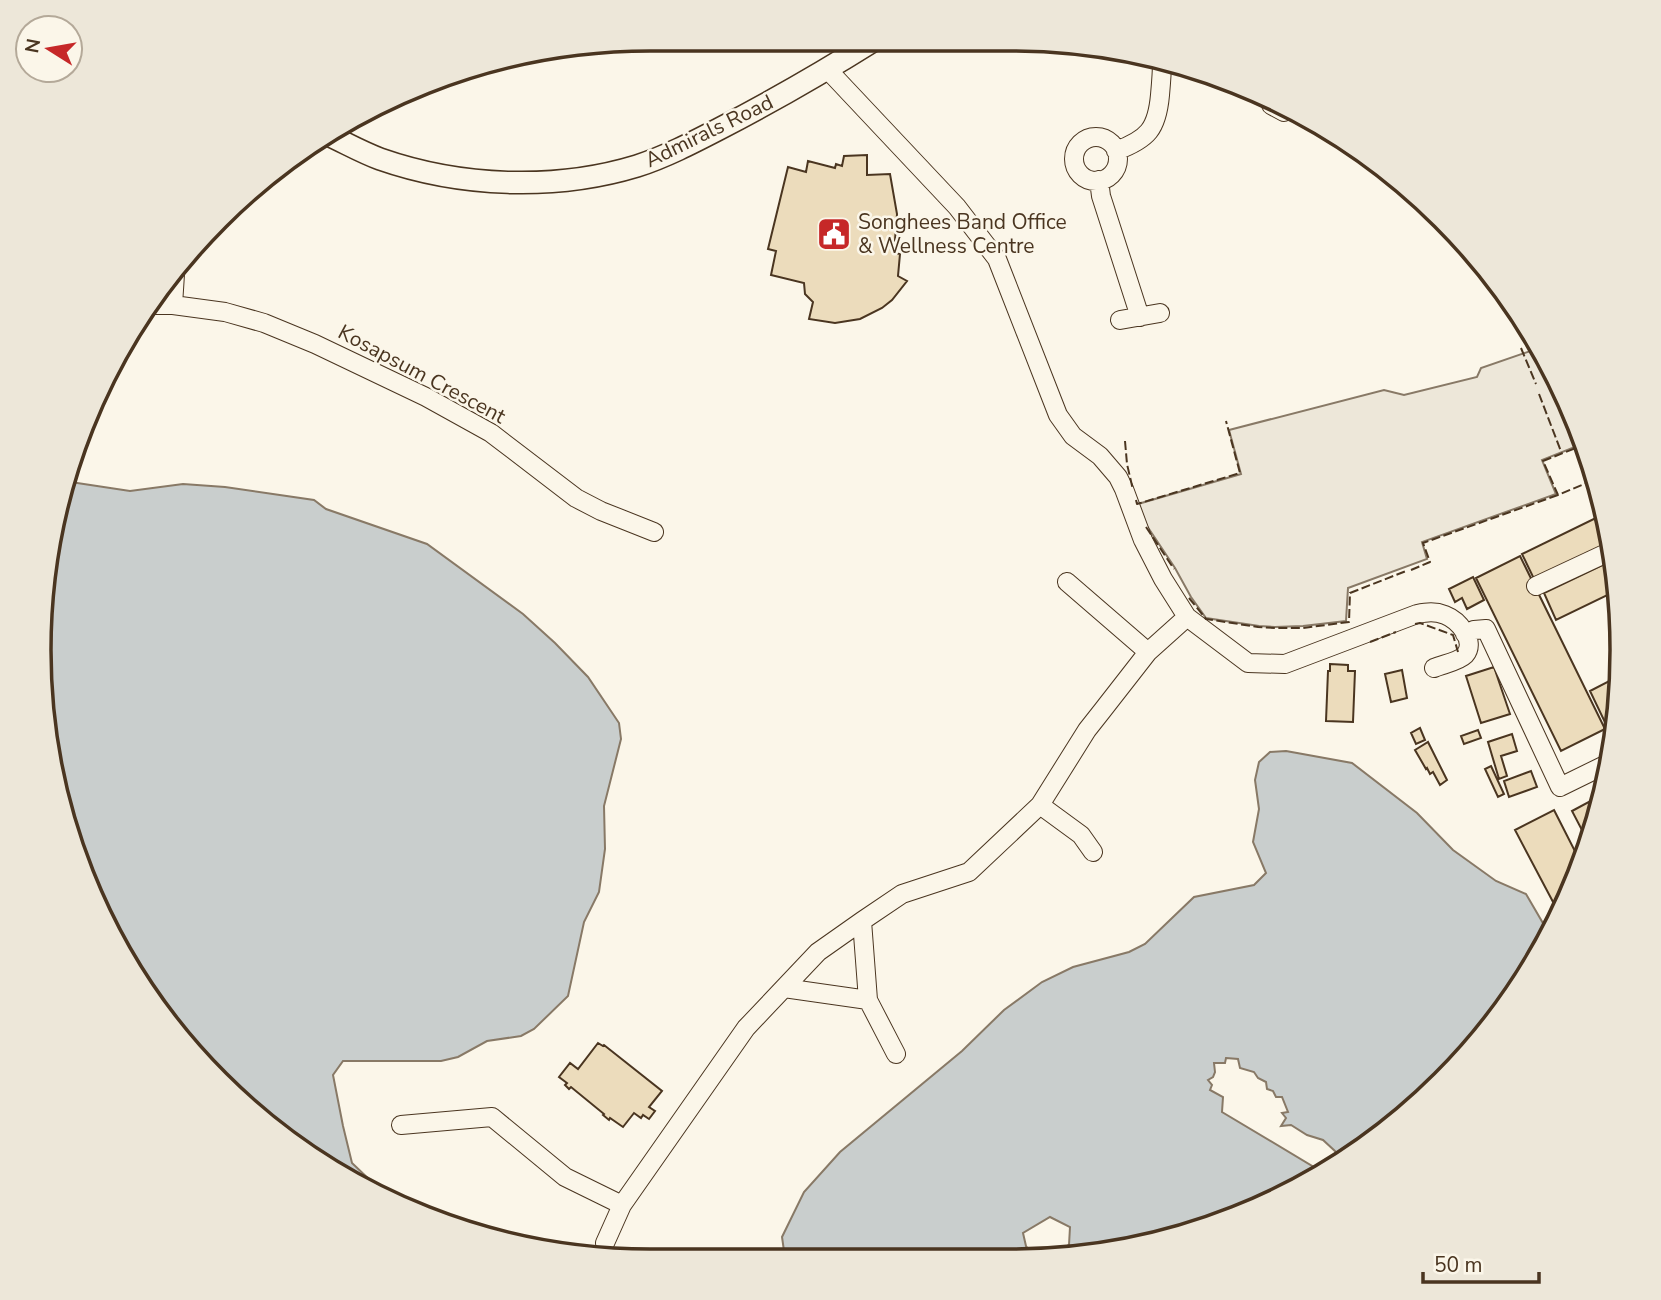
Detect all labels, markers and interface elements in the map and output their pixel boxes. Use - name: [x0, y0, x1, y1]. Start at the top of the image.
- north arrow: [14, 14, 84, 84]
- text: N: [19, 36, 47, 55]
- street label: Admirals Road: [640, 88, 778, 174]
- place label: Songhees Band Office & Wellness Centre: [858, 208, 1067, 260]
- public building icon: Songhees Band Office & Wellness Centre: [815, 215, 853, 253]
- street label: Kosapsum Crescent: [333, 318, 511, 430]
- scale bar: [1423, 1240, 1538, 1284]
- text: 50 m: [1434, 1251, 1483, 1279]

